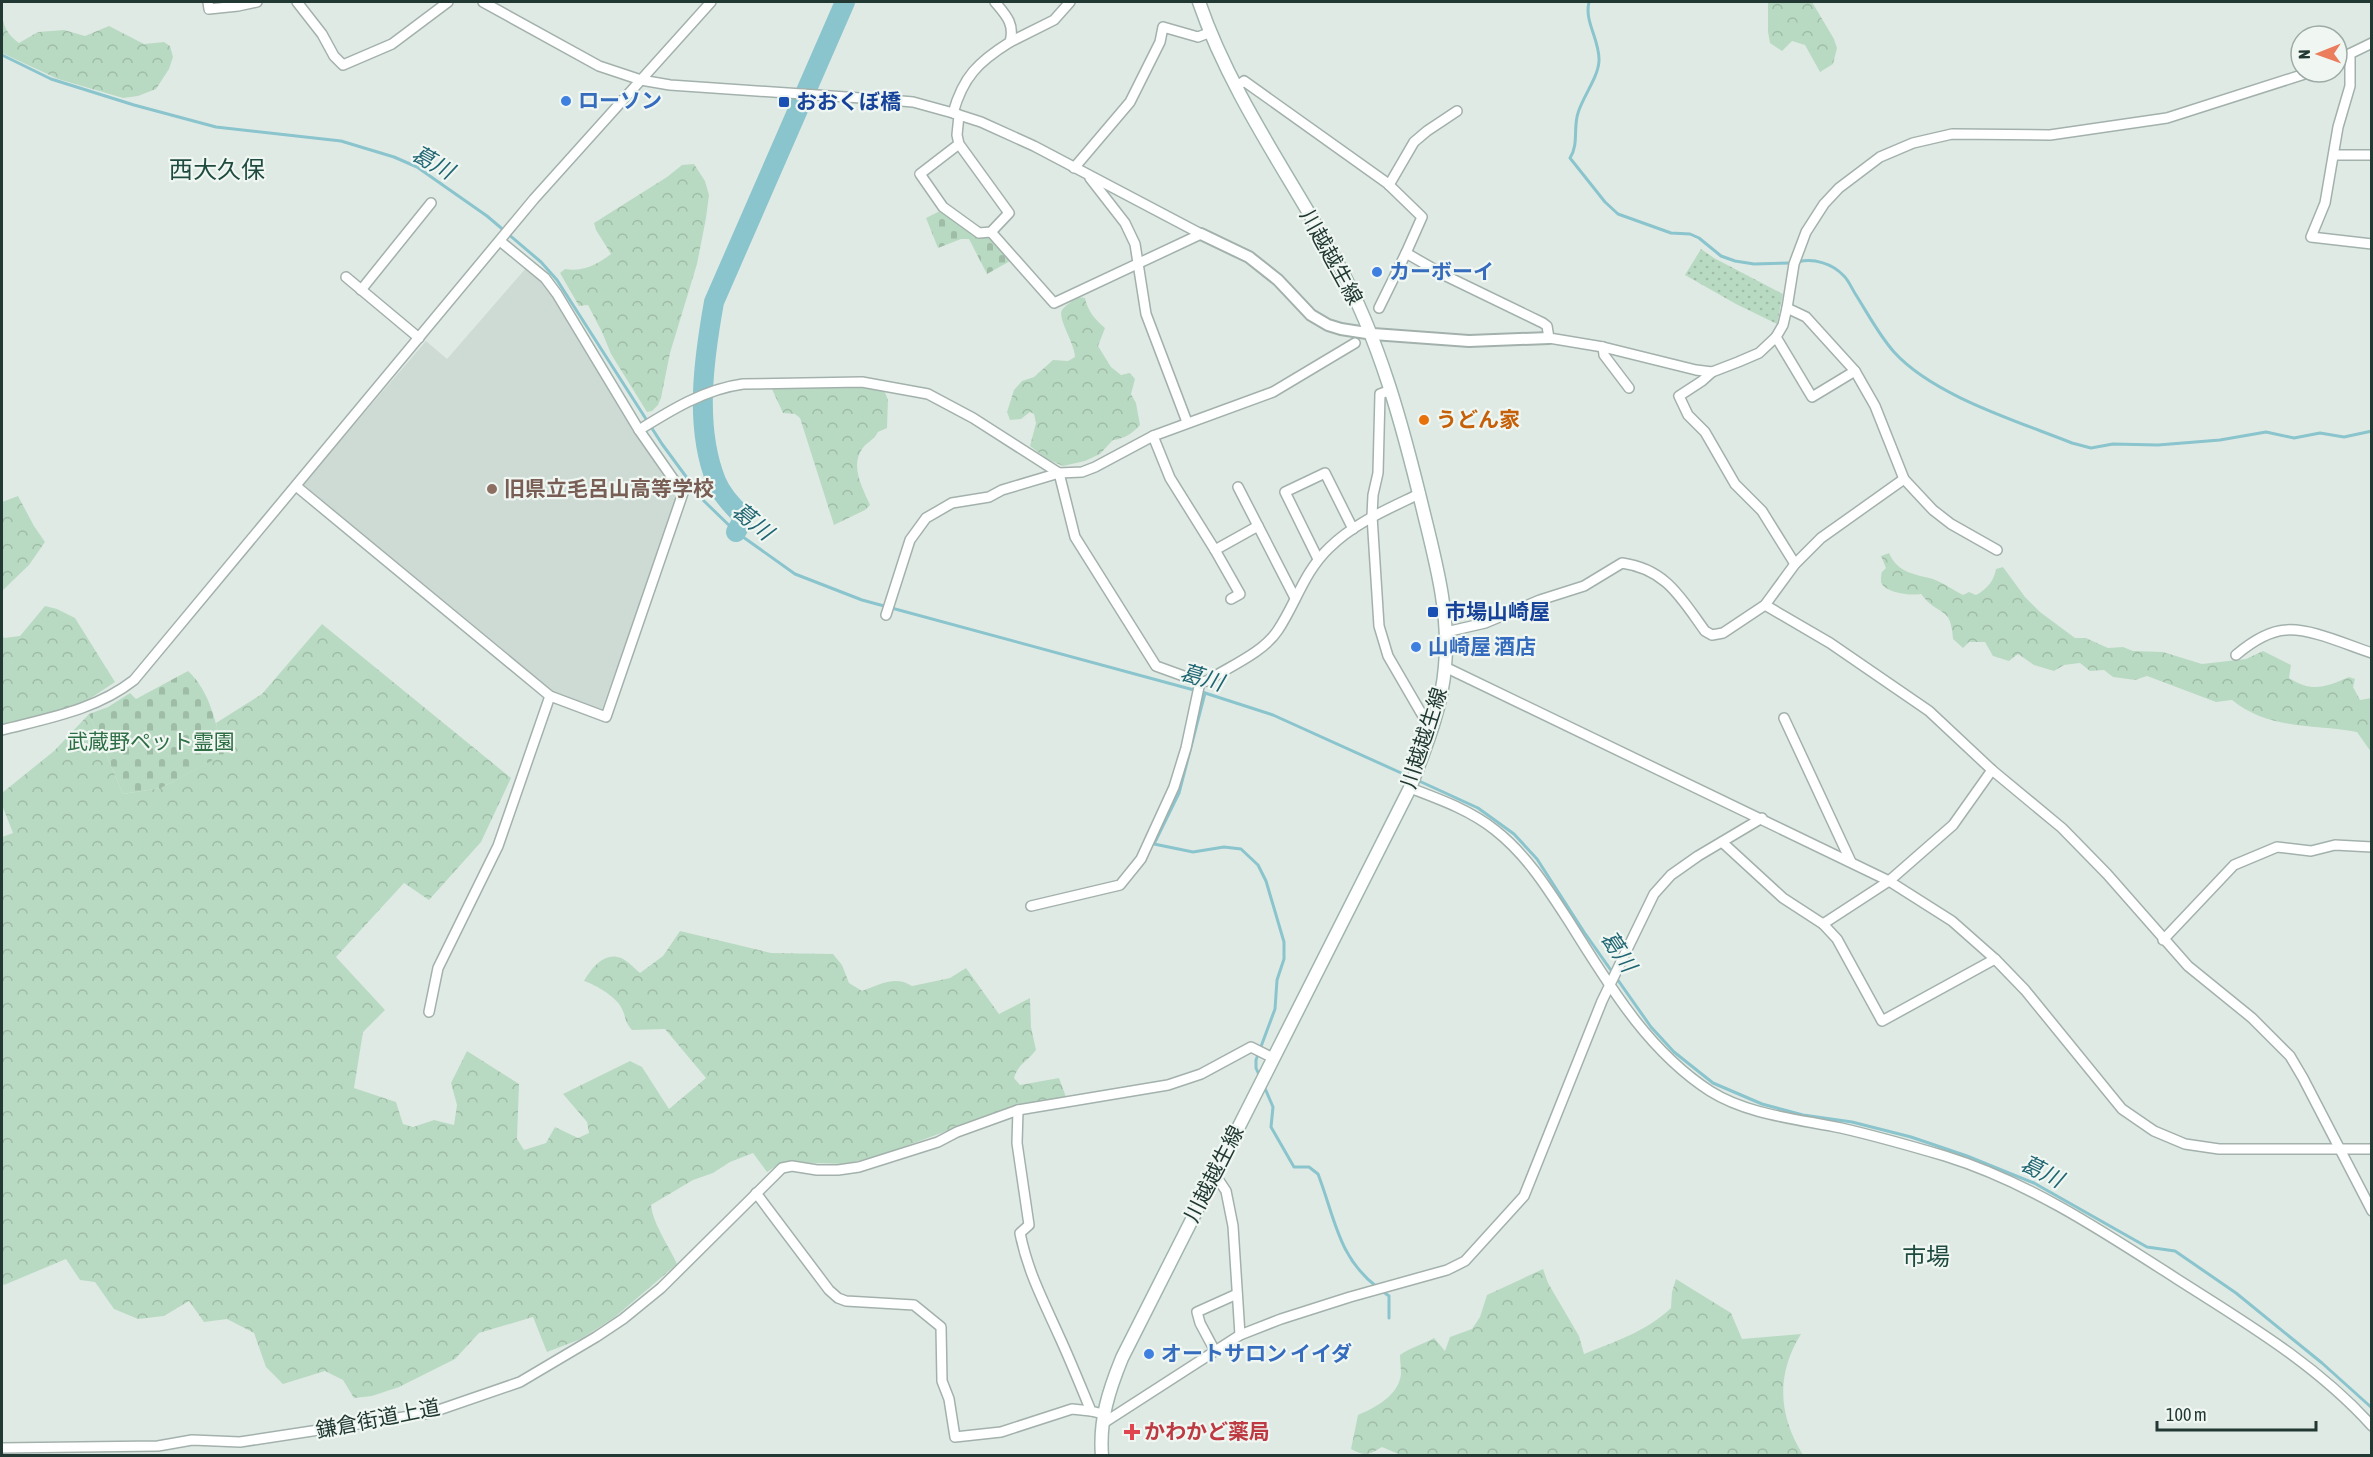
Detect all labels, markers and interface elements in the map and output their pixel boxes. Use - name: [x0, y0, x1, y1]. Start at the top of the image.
- north arrow: [2289, 24, 2349, 84]
- text: N: [2295, 49, 2313, 59]
- place label: ローソン: [578, 88, 662, 112]
- place label: おおくぼ橋: [796, 89, 901, 113]
- marker: ローソン: [559, 94, 573, 108]
- marker: おおくぼ橋: [777, 95, 791, 109]
- water label: 葛川: [407, 140, 460, 185]
- district label: 西大久保: [169, 156, 265, 183]
- street label: 川越越生線: [1296, 205, 1368, 308]
- place label: カーボーイ: [1389, 259, 1494, 283]
- marker: カーボーイ: [1370, 265, 1384, 279]
- place label: うどん家: [1436, 407, 1520, 431]
- marker: うどん家: [1417, 413, 1431, 427]
- place label: 旧県立毛呂山高等学校: [504, 476, 714, 500]
- marker: 旧県立毛呂山高等学校: [485, 482, 499, 496]
- water label: 葛川: [728, 497, 780, 546]
- place label: 市場山崎屋: [1445, 599, 1550, 623]
- marker: 市場山崎屋: [1426, 605, 1440, 619]
- place label: 山崎屋 酒店: [1428, 634, 1536, 658]
- marker: 山崎屋 酒店: [1409, 640, 1423, 654]
- water label: 葛川: [1177, 658, 1229, 696]
- street label: 川越越生線: [1395, 684, 1451, 791]
- park label: 武蔵野ペット霊園: [67, 729, 235, 753]
- water label: 葛川: [1596, 925, 1643, 978]
- street label: 川越越生線: [1179, 1121, 1248, 1226]
- water label: 葛川: [2017, 1150, 2069, 1193]
- district label: 市場: [1902, 1243, 1950, 1270]
- place label: オートサロン イイダ: [1161, 1341, 1352, 1365]
- marker: オートサロン イイダ: [1142, 1347, 1156, 1361]
- street label: 鎌倉街道上道: [314, 1394, 442, 1442]
- scale bar: [2157, 1394, 2316, 1432]
- text: 100 m: [2166, 1404, 2207, 1425]
- place label: かわかど薬局: [1144, 1419, 1270, 1443]
- marker: かわかど薬局: [1125, 1425, 1139, 1439]

